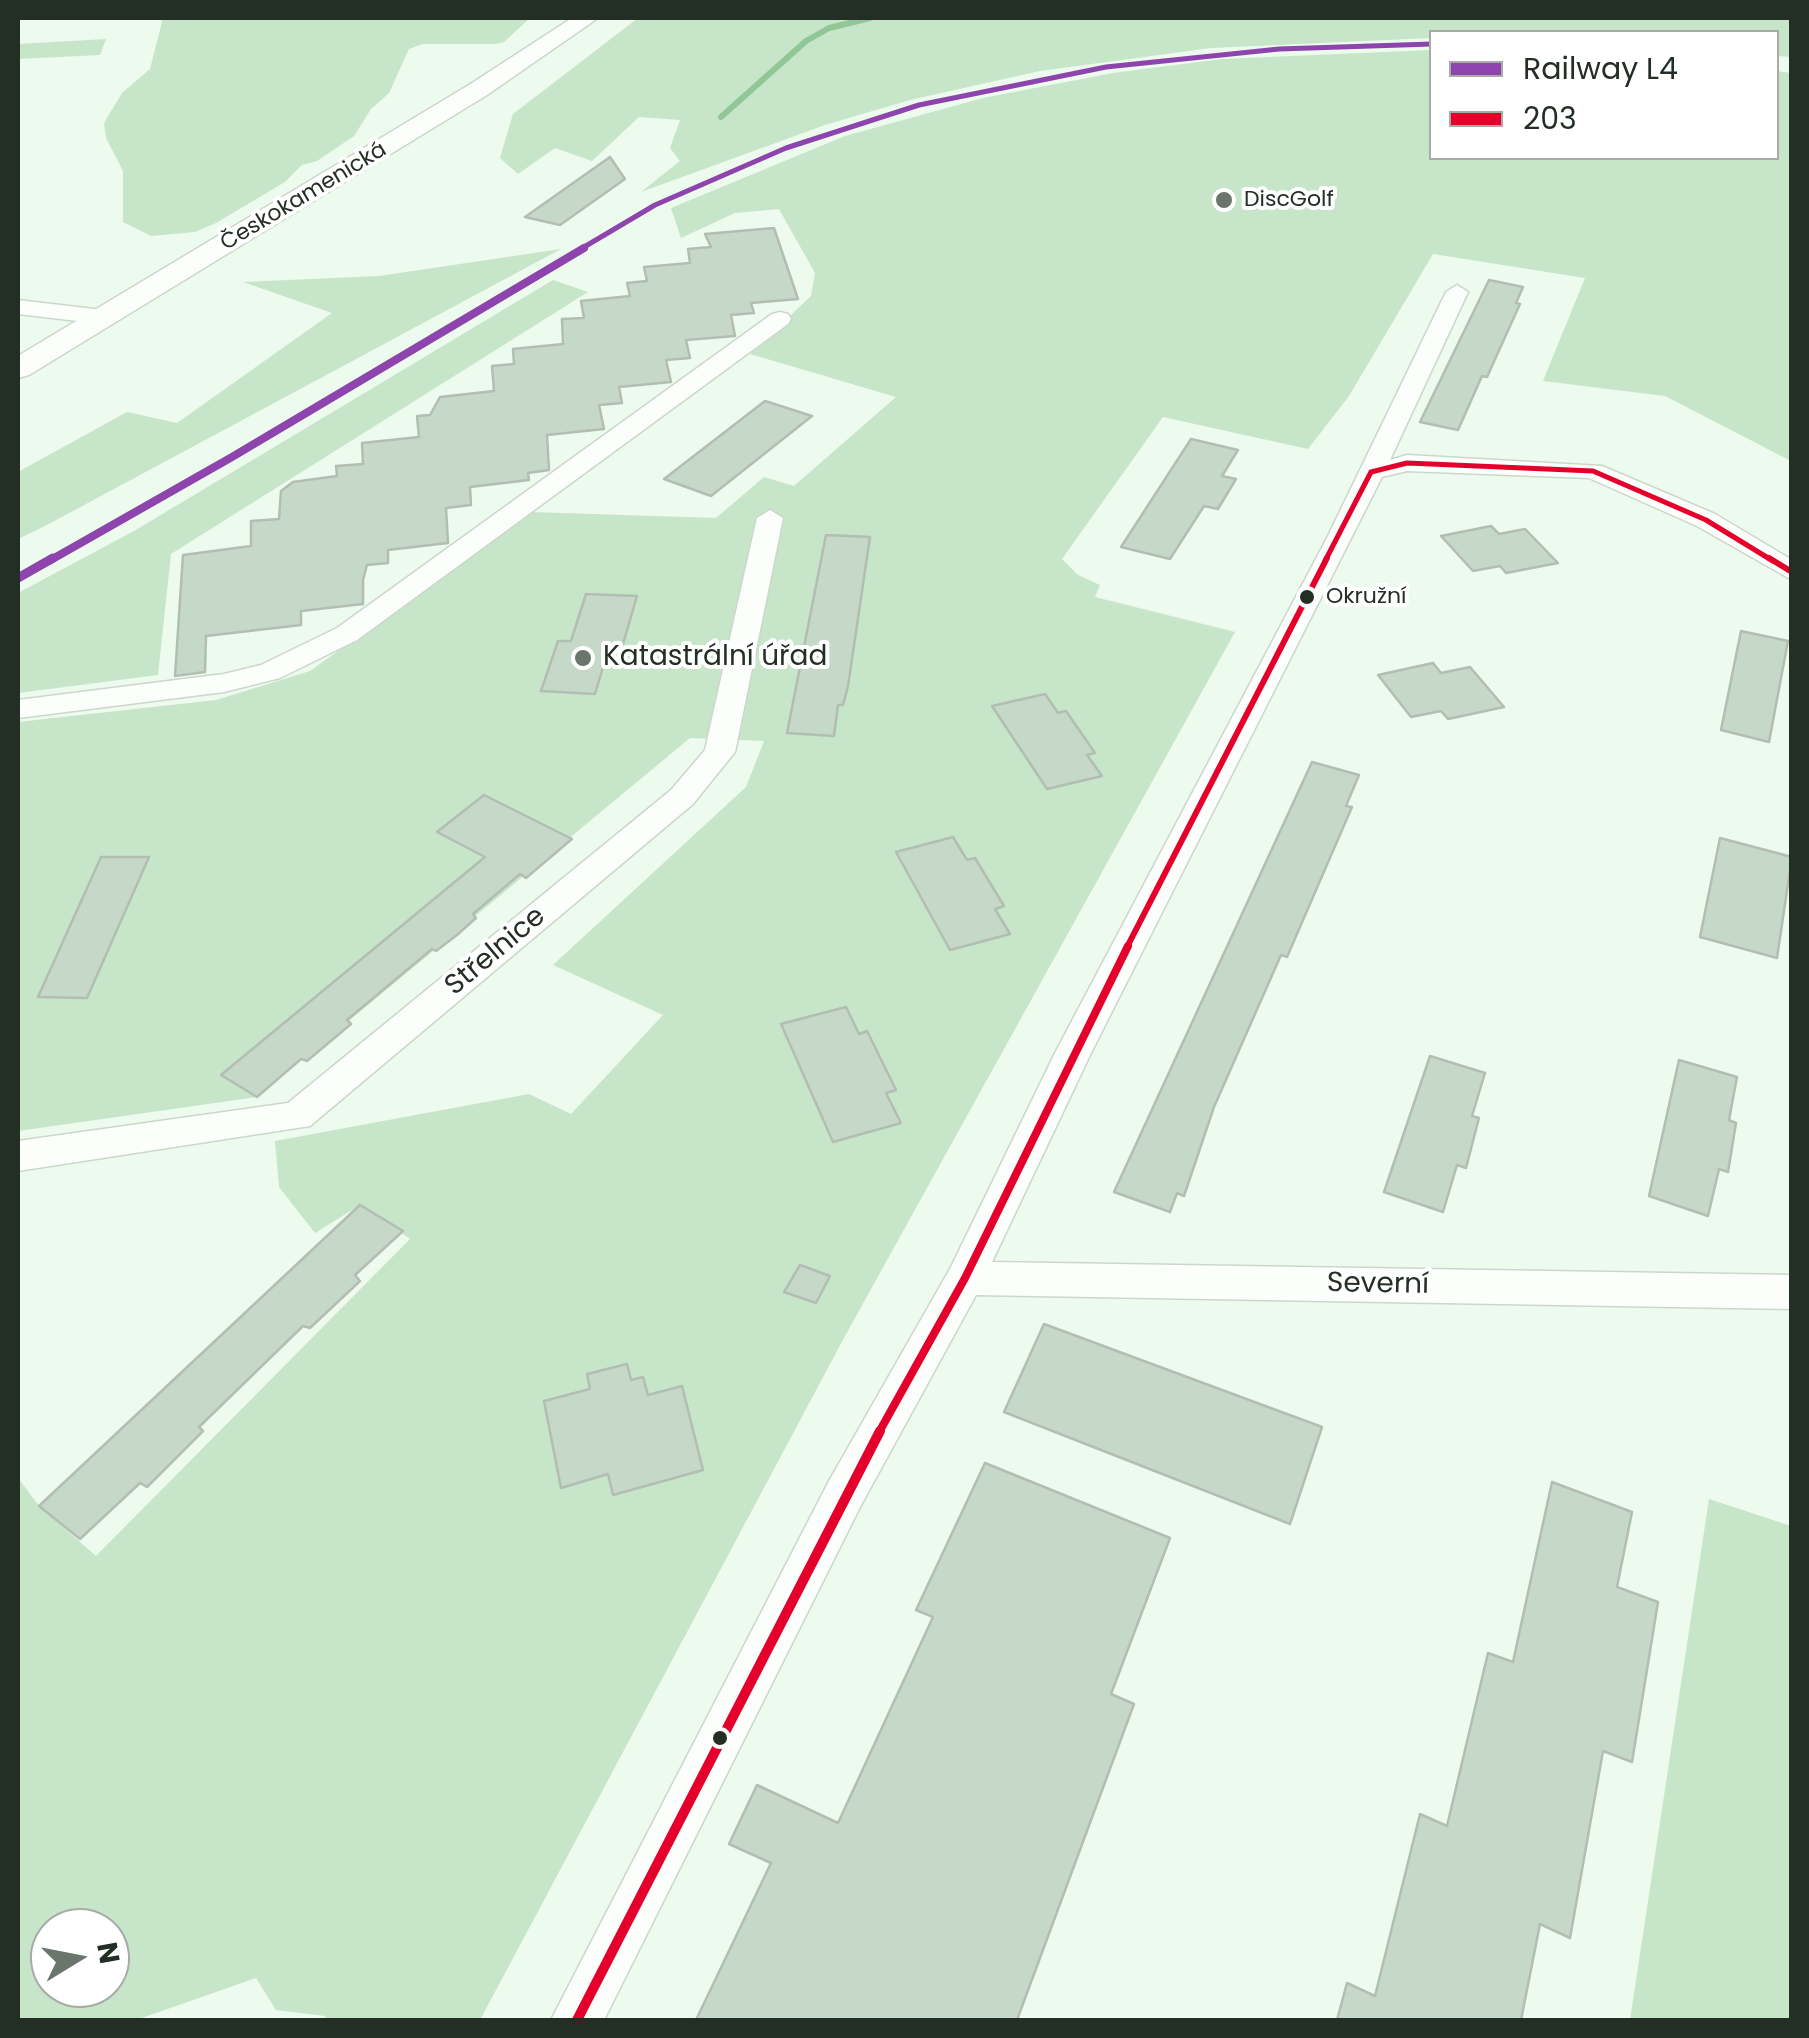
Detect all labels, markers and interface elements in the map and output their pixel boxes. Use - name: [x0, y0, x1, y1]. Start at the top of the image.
- legend: [1429, 30, 1779, 160]
- text: Railway L4: [1523, 47, 1678, 90]
- text: 203: [1523, 97, 1577, 140]
- street label: Českokamenická: [216, 137, 392, 257]
- place label: DiscGolf: [1244, 187, 1334, 213]
- marker: DiscGolf: [1213, 189, 1235, 211]
- place label: Okružní: [1326, 584, 1406, 610]
- marker: Okružní: [1297, 587, 1317, 607]
- place label: Katastrální úřad: [603, 641, 827, 675]
- marker: Katastrální úřad: [572, 647, 594, 669]
- street label: Střelnice: [439, 900, 553, 1004]
- street label: Severní: [1327, 1267, 1429, 1303]
- unlabelled marker: [710, 1728, 730, 1748]
- north arrow: [30, 1908, 130, 2008]
- text: N: [87, 1939, 129, 1967]

